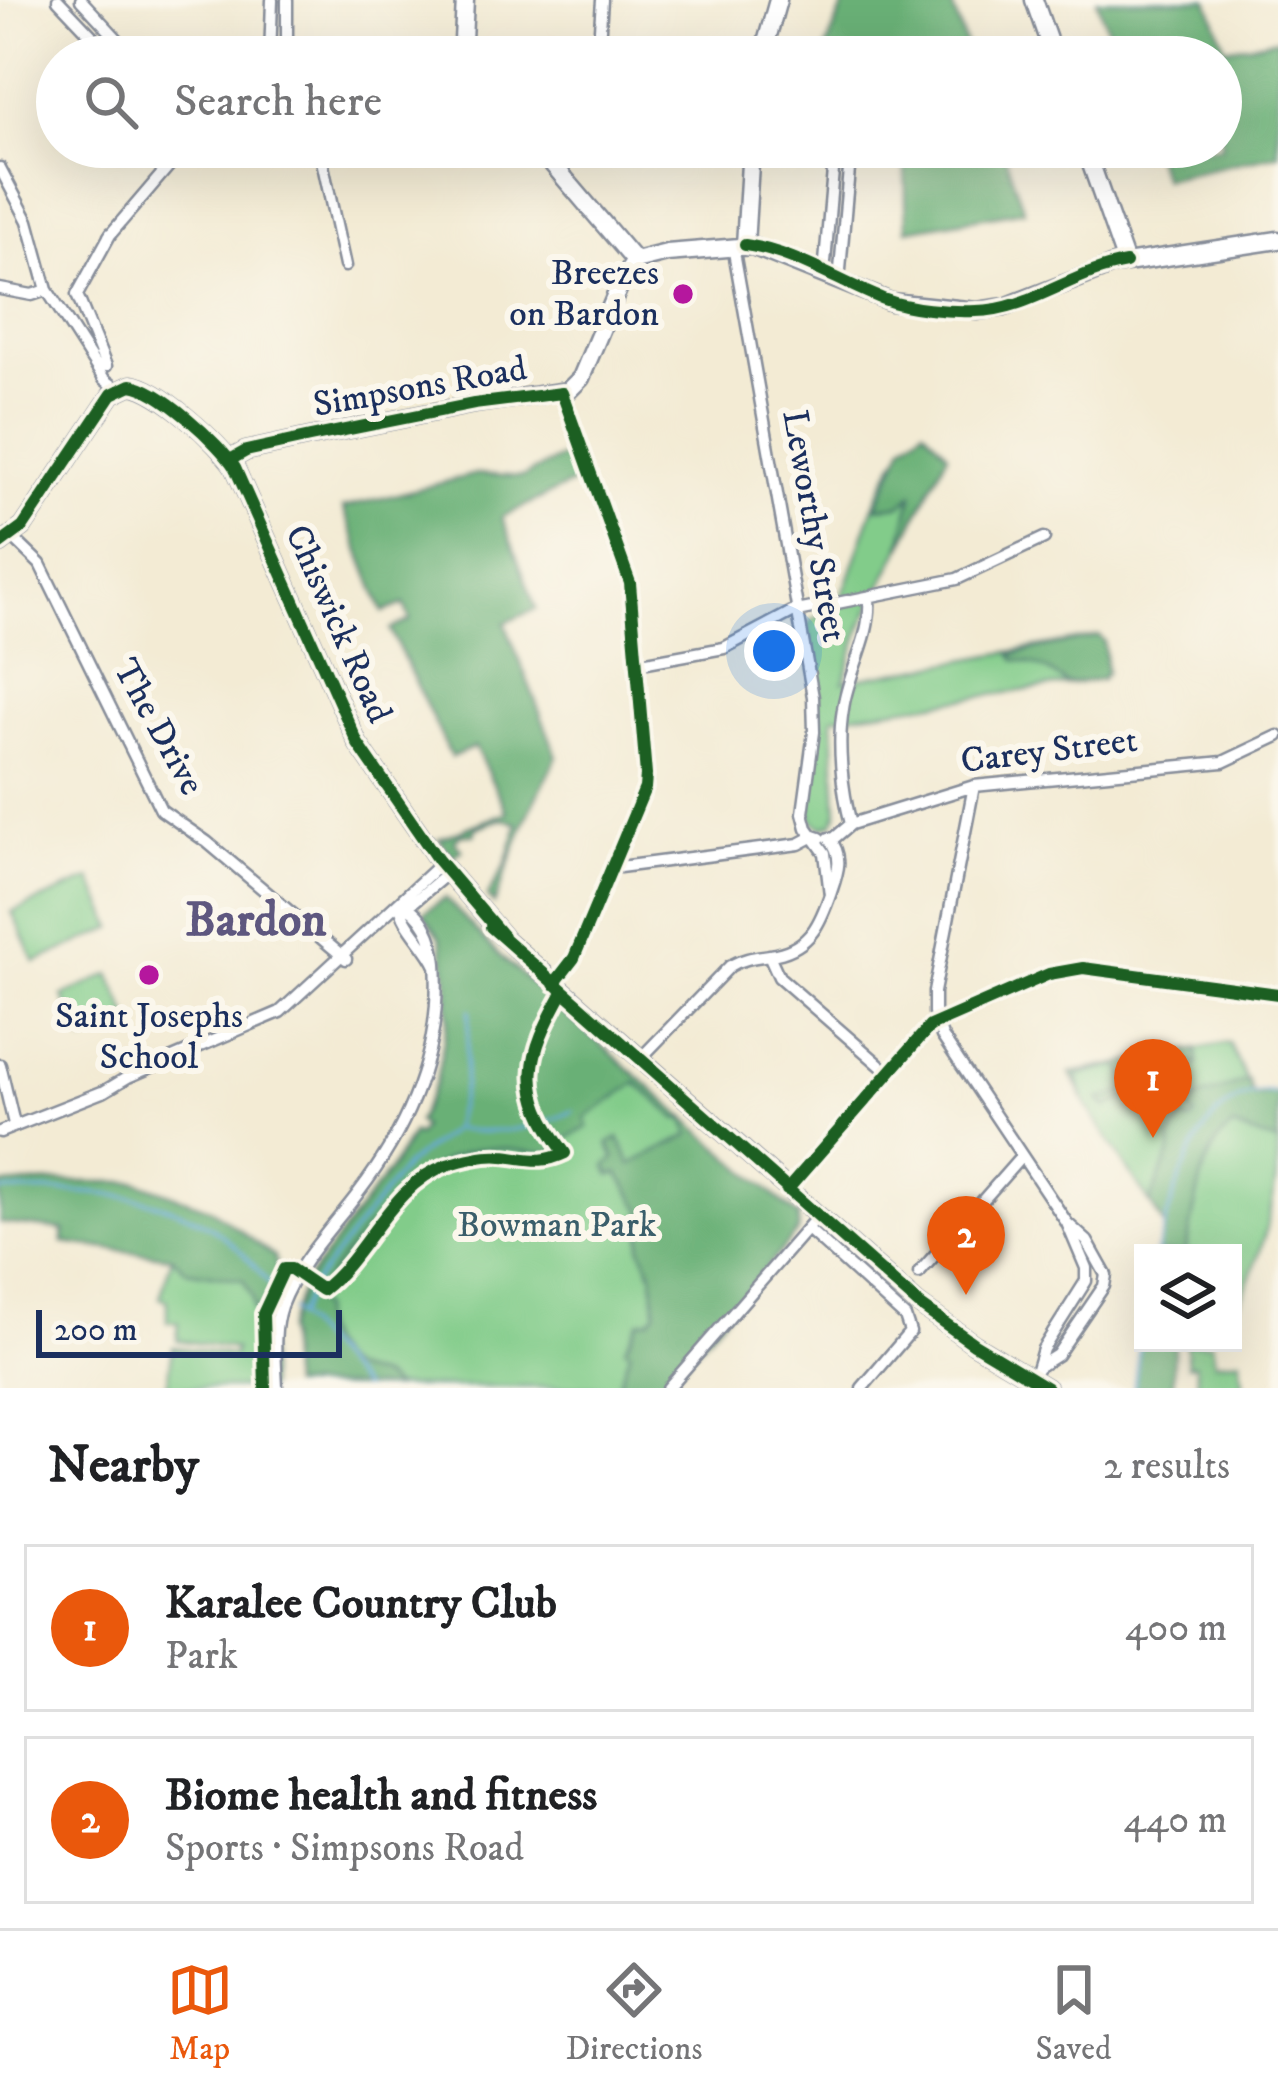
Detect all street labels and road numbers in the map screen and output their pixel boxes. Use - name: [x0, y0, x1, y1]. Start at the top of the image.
- street label: Simpsons Road: [310, 346, 530, 428]
- street label: Leworthy Street: [771, 407, 857, 645]
- street label: Chiswick Road: [274, 518, 402, 730]
- street label: The Drive: [102, 651, 214, 803]
- street label: Carey Street: [958, 718, 1140, 784]

